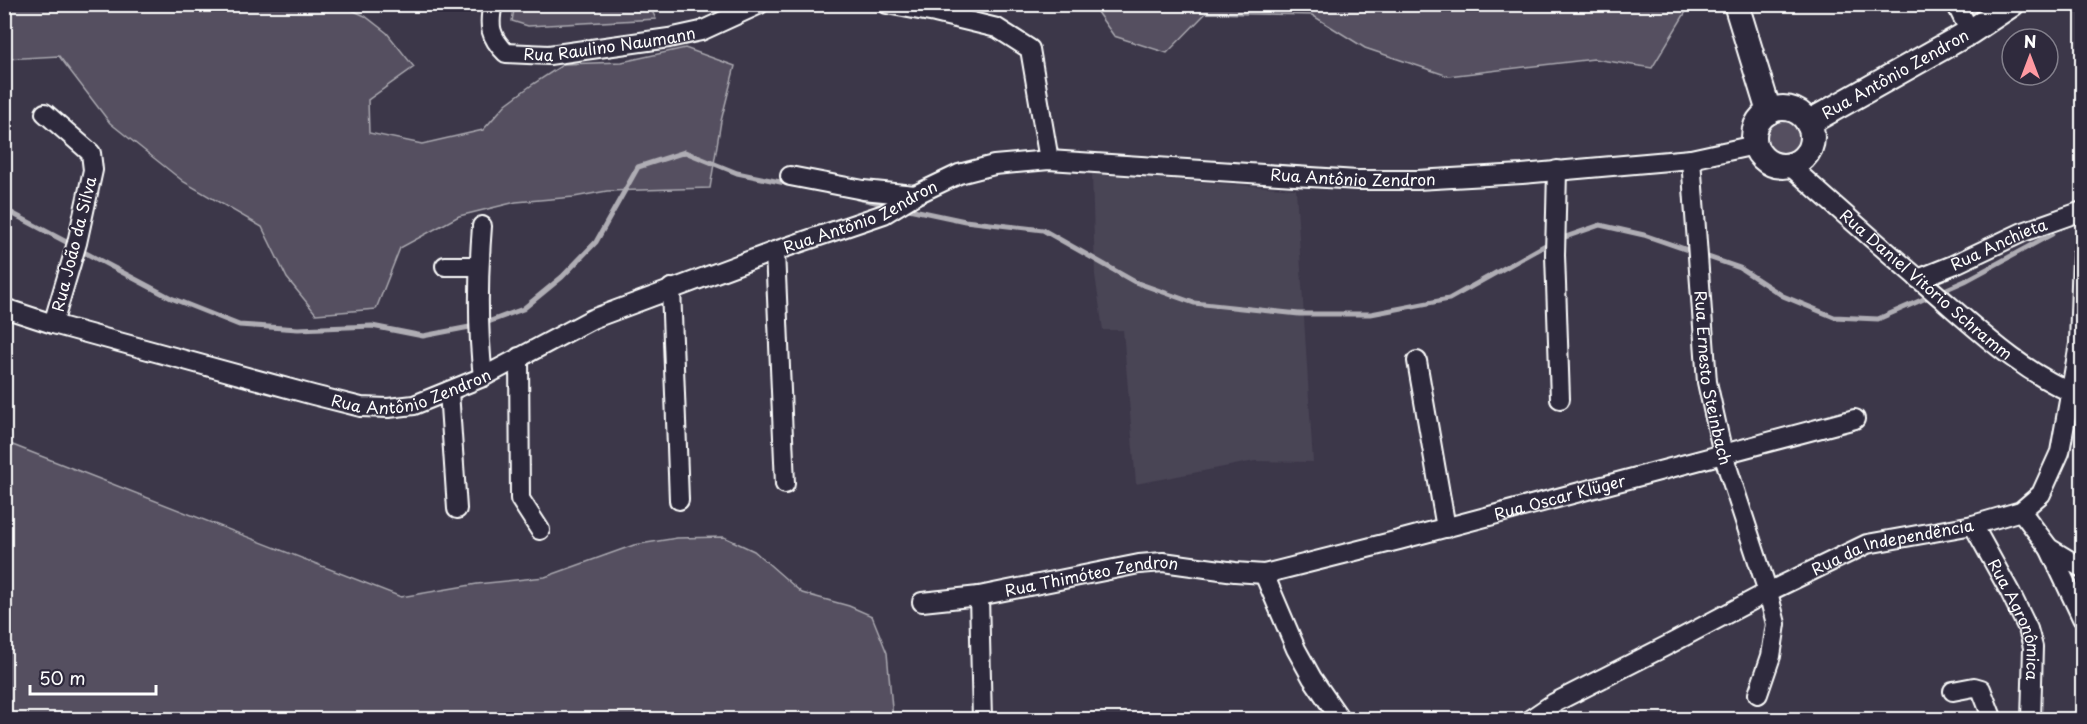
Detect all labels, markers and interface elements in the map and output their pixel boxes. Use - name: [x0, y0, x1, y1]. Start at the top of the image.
- street label: Rua Raulino Naumann: [523, 20, 697, 66]
- street label: Rua Antônio Zendron: [1817, 22, 1973, 124]
- north arrow: [2000, 27, 2060, 87]
- text: N: [2024, 29, 2036, 53]
- street label: Rua Antônio Zendron: [1270, 161, 1436, 191]
- street label: Rua João da Silva: [45, 173, 101, 314]
- street label: Rua Antônio Zendron: [780, 173, 941, 258]
- street label: Rua Daniel Vitório Schramm: [1835, 203, 2018, 365]
- street label: Rua Anchieta: [1946, 211, 2050, 276]
- street label: Rua Ernesto Steinbach: [1689, 290, 1739, 468]
- street label: Rua Antônio Zendron: [329, 362, 495, 419]
- street label: Rua Oscar Klüger: [1491, 467, 1629, 525]
- street label: Rua da Independência: [1807, 512, 1975, 580]
- street label: Rua Thimóteo Zendron: [1003, 549, 1180, 602]
- street label: Rua Agronômica: [1983, 554, 2046, 681]
- scale bar: [30, 658, 156, 696]
- text: 50 m: [39, 664, 86, 691]

